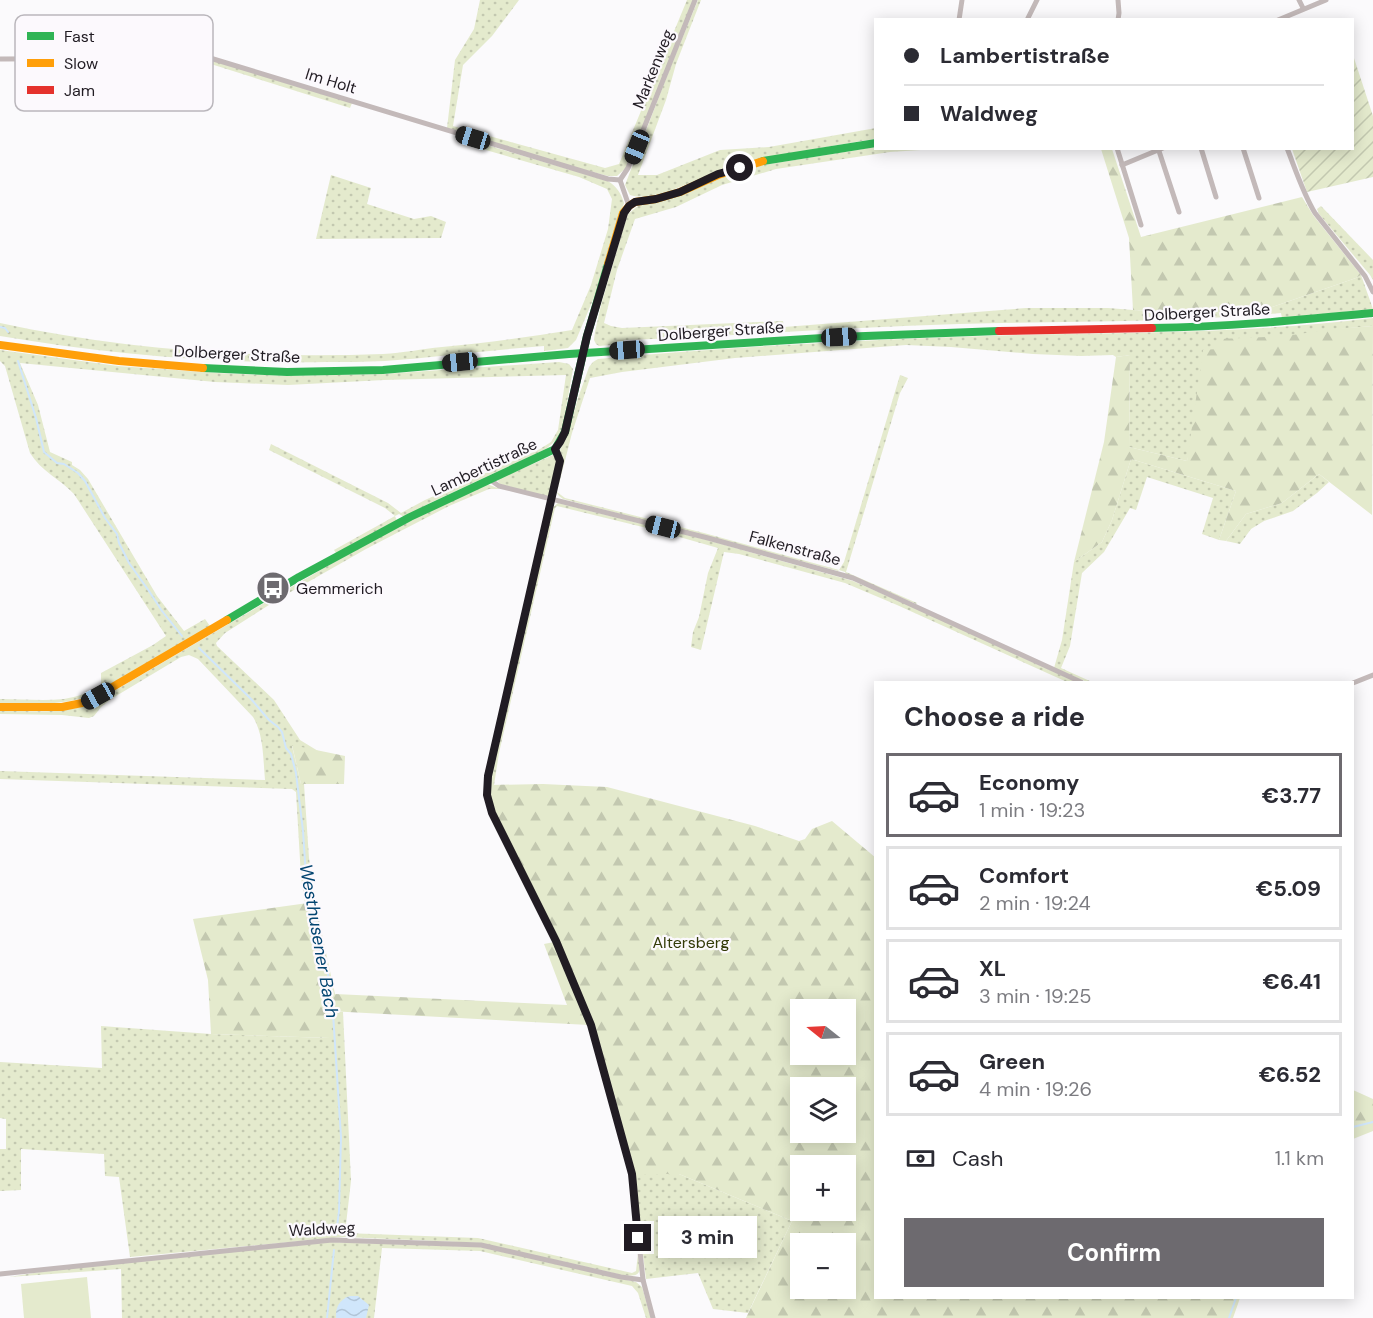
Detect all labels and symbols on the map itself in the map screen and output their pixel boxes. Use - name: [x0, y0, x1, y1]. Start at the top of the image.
- legend: [15, 15, 213, 111]
- text: Fast: [64, 26, 95, 47]
- street label: Markenweg: [628, 26, 678, 112]
- text: Slow: [64, 53, 98, 74]
- street label: Im Holt: [303, 63, 359, 99]
- text: Jam: [64, 80, 95, 101]
- car: [453, 124, 493, 152]
- car: [622, 127, 652, 167]
- route start: [726, 154, 753, 181]
- street label: Dolberger Straße: [1143, 298, 1271, 326]
- street label: Dolberger Straße: [657, 316, 785, 346]
- car: [821, 327, 857, 347]
- street label: Dolberger Straße: [173, 340, 301, 368]
- car: [608, 340, 646, 360]
- car: [441, 351, 479, 373]
- street label: Lambertistraße: [428, 433, 540, 501]
- car: [643, 514, 683, 540]
- street label: Falkenstraße: [747, 526, 843, 570]
- bus stop icon: Gemmerich: [255, 570, 291, 606]
- place label: Gemmerich: [296, 578, 383, 599]
- car: [78, 679, 118, 713]
- water label: Westhusener Bach: [294, 862, 344, 1020]
- park label: Altersberg: [652, 932, 730, 953]
- north arrow: [790, 999, 856, 1065]
- street label: Waldweg: [288, 1217, 356, 1241]
- callout: 3 min: [659, 1217, 758, 1259]
- route end: [624, 1224, 651, 1251]

